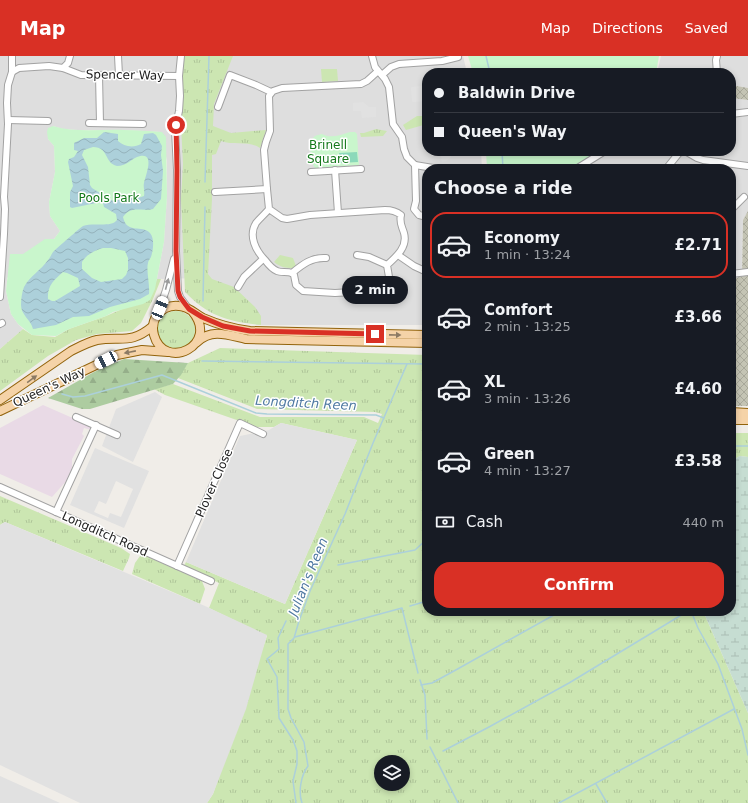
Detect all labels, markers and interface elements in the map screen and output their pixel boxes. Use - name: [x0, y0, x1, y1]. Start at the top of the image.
- text: Map: [20, 17, 65, 39]
- text: Map: [541, 20, 570, 36]
- text: Directions: [592, 20, 663, 36]
- text: Saved: [685, 20, 728, 36]
- street label: Spencer Way: [86, 67, 164, 83]
- text: Baldwin Drive: [458, 84, 575, 102]
- route start: [167, 116, 185, 134]
- text: Queen's Way: [458, 123, 567, 141]
- park label: Brinell Square: [307, 138, 349, 166]
- text: Choose a ride: [434, 177, 573, 198]
- park label: Pools Park: [79, 191, 139, 205]
- icon: car: [436, 227, 472, 263]
- text: Economy: [484, 229, 560, 247]
- text: £2.71: [675, 236, 722, 254]
- text: 1 min · 13:24: [484, 247, 571, 262]
- callout: 2 min: [342, 276, 408, 304]
- one-way arrow: [165, 278, 171, 290]
- text: 2 min: [355, 282, 395, 297]
- car: [150, 295, 170, 321]
- icon: car: [436, 299, 472, 335]
- text: Comfort: [484, 301, 552, 319]
- text: £3.66: [675, 308, 722, 326]
- text: 2 min · 13:25: [484, 319, 571, 334]
- route end: [366, 325, 384, 343]
- one-way arrow: [389, 331, 401, 338]
- car: [93, 349, 119, 371]
- one-way arrow: [123, 350, 136, 356]
- street label: Queen's Way: [11, 364, 87, 410]
- icon: car: [436, 371, 472, 407]
- text: XL: [484, 373, 505, 391]
- one-way arrow: [27, 375, 38, 383]
- text: £4.60: [675, 380, 722, 398]
- text: 3 min · 13:26: [484, 391, 571, 406]
- water label: Longditch Reen: [255, 393, 357, 413]
- icon: car: [436, 443, 472, 479]
- text: Green: [484, 445, 535, 463]
- street label: Plover Close: [193, 446, 235, 520]
- text: £3.58: [675, 452, 722, 470]
- text: 4 min · 13:27: [484, 463, 571, 478]
- street label: Longditch Road: [60, 509, 150, 559]
- icon: cash: [434, 511, 456, 533]
- text: Cash: [466, 513, 503, 531]
- text: 440 m: [682, 515, 724, 530]
- water label: Julian's Reen: [284, 536, 331, 621]
- button: Confirm: [434, 562, 724, 608]
- map controls: [374, 755, 410, 791]
- button: layers: [374, 755, 410, 791]

